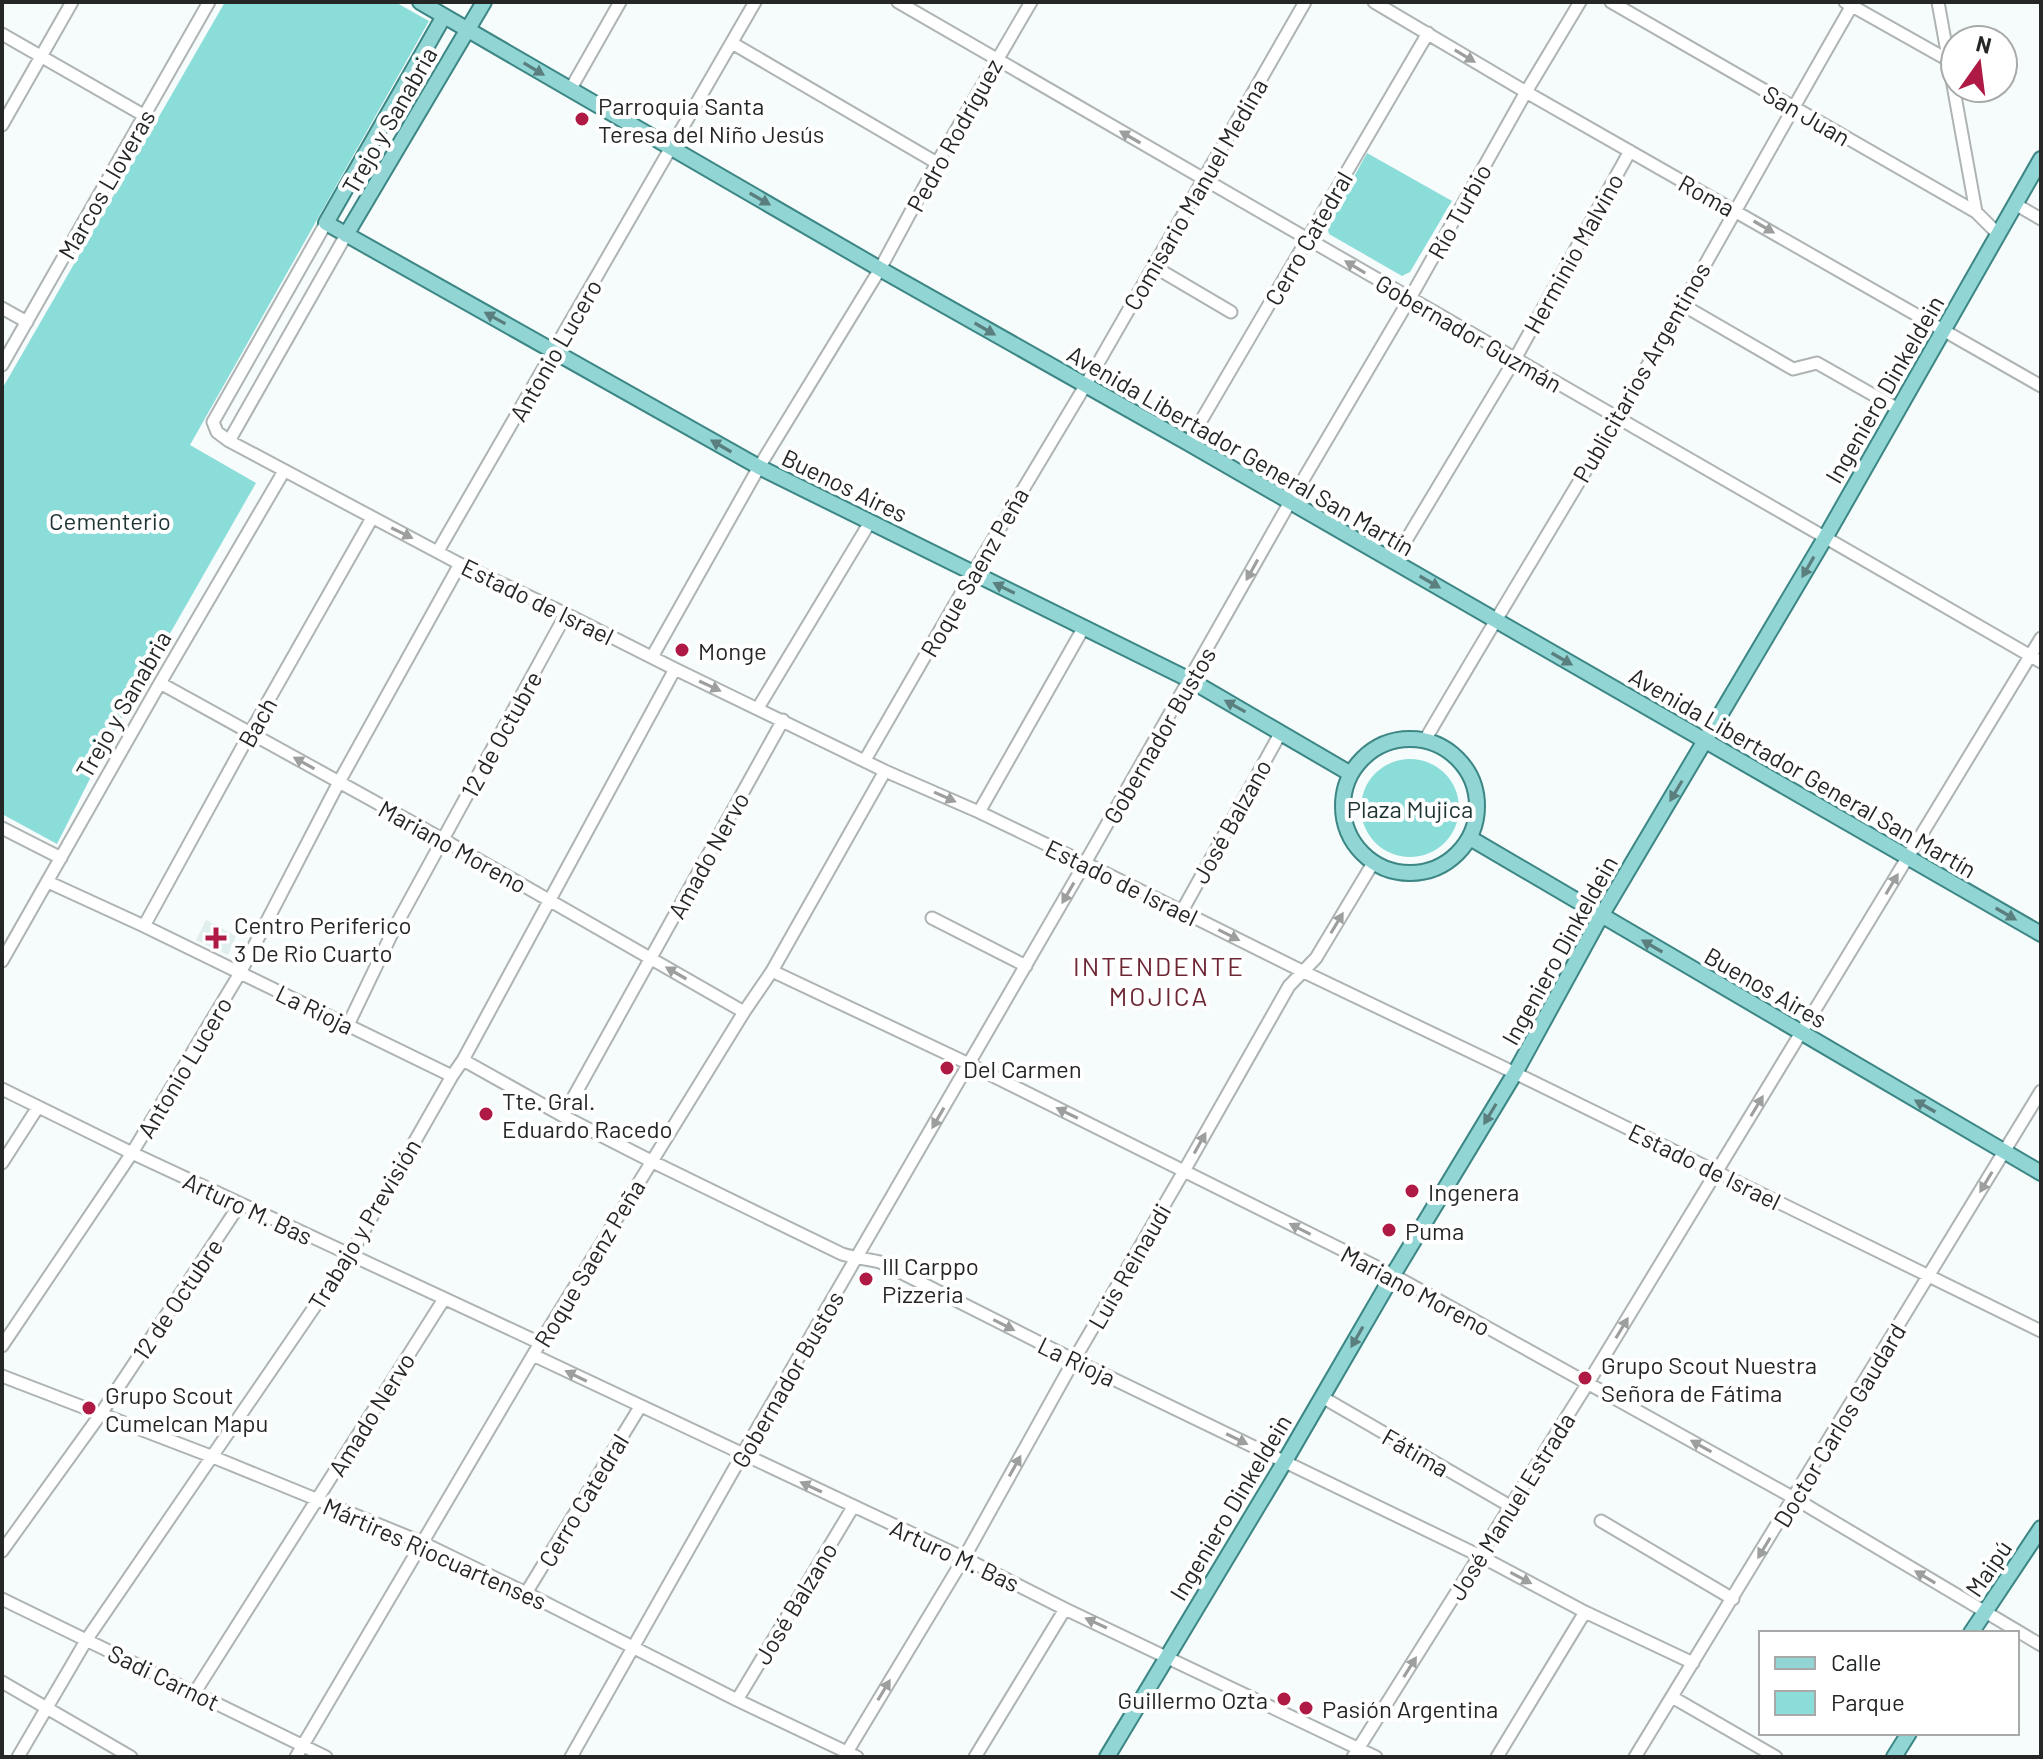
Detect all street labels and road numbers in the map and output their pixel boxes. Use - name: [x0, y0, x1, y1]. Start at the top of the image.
- street label: Trejo y Sanabria: [335, 41, 443, 199]
- street label: Pedro Rodríguez: [900, 54, 1008, 216]
- street label: Comisario Manuel Medina: [1117, 73, 1273, 315]
- street label: San Juan: [1758, 78, 1856, 152]
- street label: Marcos Lloveras: [51, 104, 161, 264]
- street label: Río Turbio: [1421, 158, 1497, 264]
- street label: Cerro Catedral: [1258, 166, 1358, 310]
- street label: Herminio Malvino: [1517, 168, 1629, 338]
- street label: Roma: [1674, 168, 1740, 222]
- street label: Publicitarios Argentinos: [1566, 257, 1716, 487]
- street label: Gobernador Guzmán: [1371, 268, 1567, 398]
- street label: Antonio Lucero: [503, 274, 607, 426]
- street label: Ingeniero Dinkeldein: [1818, 290, 1950, 488]
- street label: Avenida Libertador General San Martín: [1062, 339, 1420, 561]
- street label: Buenos Aires: [778, 442, 912, 528]
- street label: Roque Saenz Peña: [914, 482, 1034, 662]
- street label: Estado de Israel: [457, 552, 619, 650]
- street label: Trejo y Sanabria: [69, 625, 177, 783]
- street label: Gobernador Bustos: [1097, 641, 1221, 829]
- street label: Avenida Libertador General San Martín: [1624, 661, 1982, 883]
- street label: 12 de Octubre: [454, 666, 548, 802]
- street label: Bach: [232, 692, 282, 752]
- street label: José Balzano: [1185, 754, 1277, 888]
- street label: Amado Nervo: [661, 787, 755, 923]
- street label: Mariano Moreno: [374, 793, 532, 899]
- street label: Estado de Israel: [1041, 833, 1203, 931]
- street label: Ingeniero Dinkeldein: [1495, 850, 1623, 1050]
- street label: Buenos Aires: [1700, 940, 1832, 1034]
- street label: La Rioja: [271, 978, 359, 1040]
- street label: Antonio Lucero: [131, 991, 237, 1143]
- street label: Estado de Israel: [1624, 1117, 1786, 1215]
- street label: Trabajo y Previsión: [301, 1133, 427, 1315]
- street label: Arturo M. Bas: [179, 1165, 317, 1251]
- street label: Roque Saenz Peña: [527, 1174, 651, 1352]
- street label: Luis Reinaudi: [1081, 1198, 1177, 1334]
- street label: 12 de Octubre: [126, 1233, 228, 1365]
- street label: Mariano Moreno: [1336, 1239, 1496, 1341]
- street label: Gobernador Bustos: [725, 1285, 849, 1473]
- street label: Doctor Carlos Gaudard: [1767, 1318, 1911, 1532]
- street label: La Rioja: [1033, 1330, 1121, 1392]
- street label: Amado Nervo: [322, 1347, 420, 1481]
- street label: José Manuel Estrada: [1442, 1407, 1580, 1605]
- street label: Ingeniero Dinkeldein: [1163, 1409, 1297, 1605]
- street label: Fátima: [1378, 1421, 1454, 1483]
- street label: Cerro Catedral: [532, 1428, 634, 1572]
- street label: Mártires Riocuartenses: [319, 1491, 551, 1615]
- street label: Arturo M. Bas: [886, 1512, 1024, 1598]
- street label: Maipú: [1959, 1534, 2017, 1602]
- street label: José Balzano: [747, 1537, 843, 1669]
- street label: Sadi Carnot: [104, 1638, 224, 1716]

